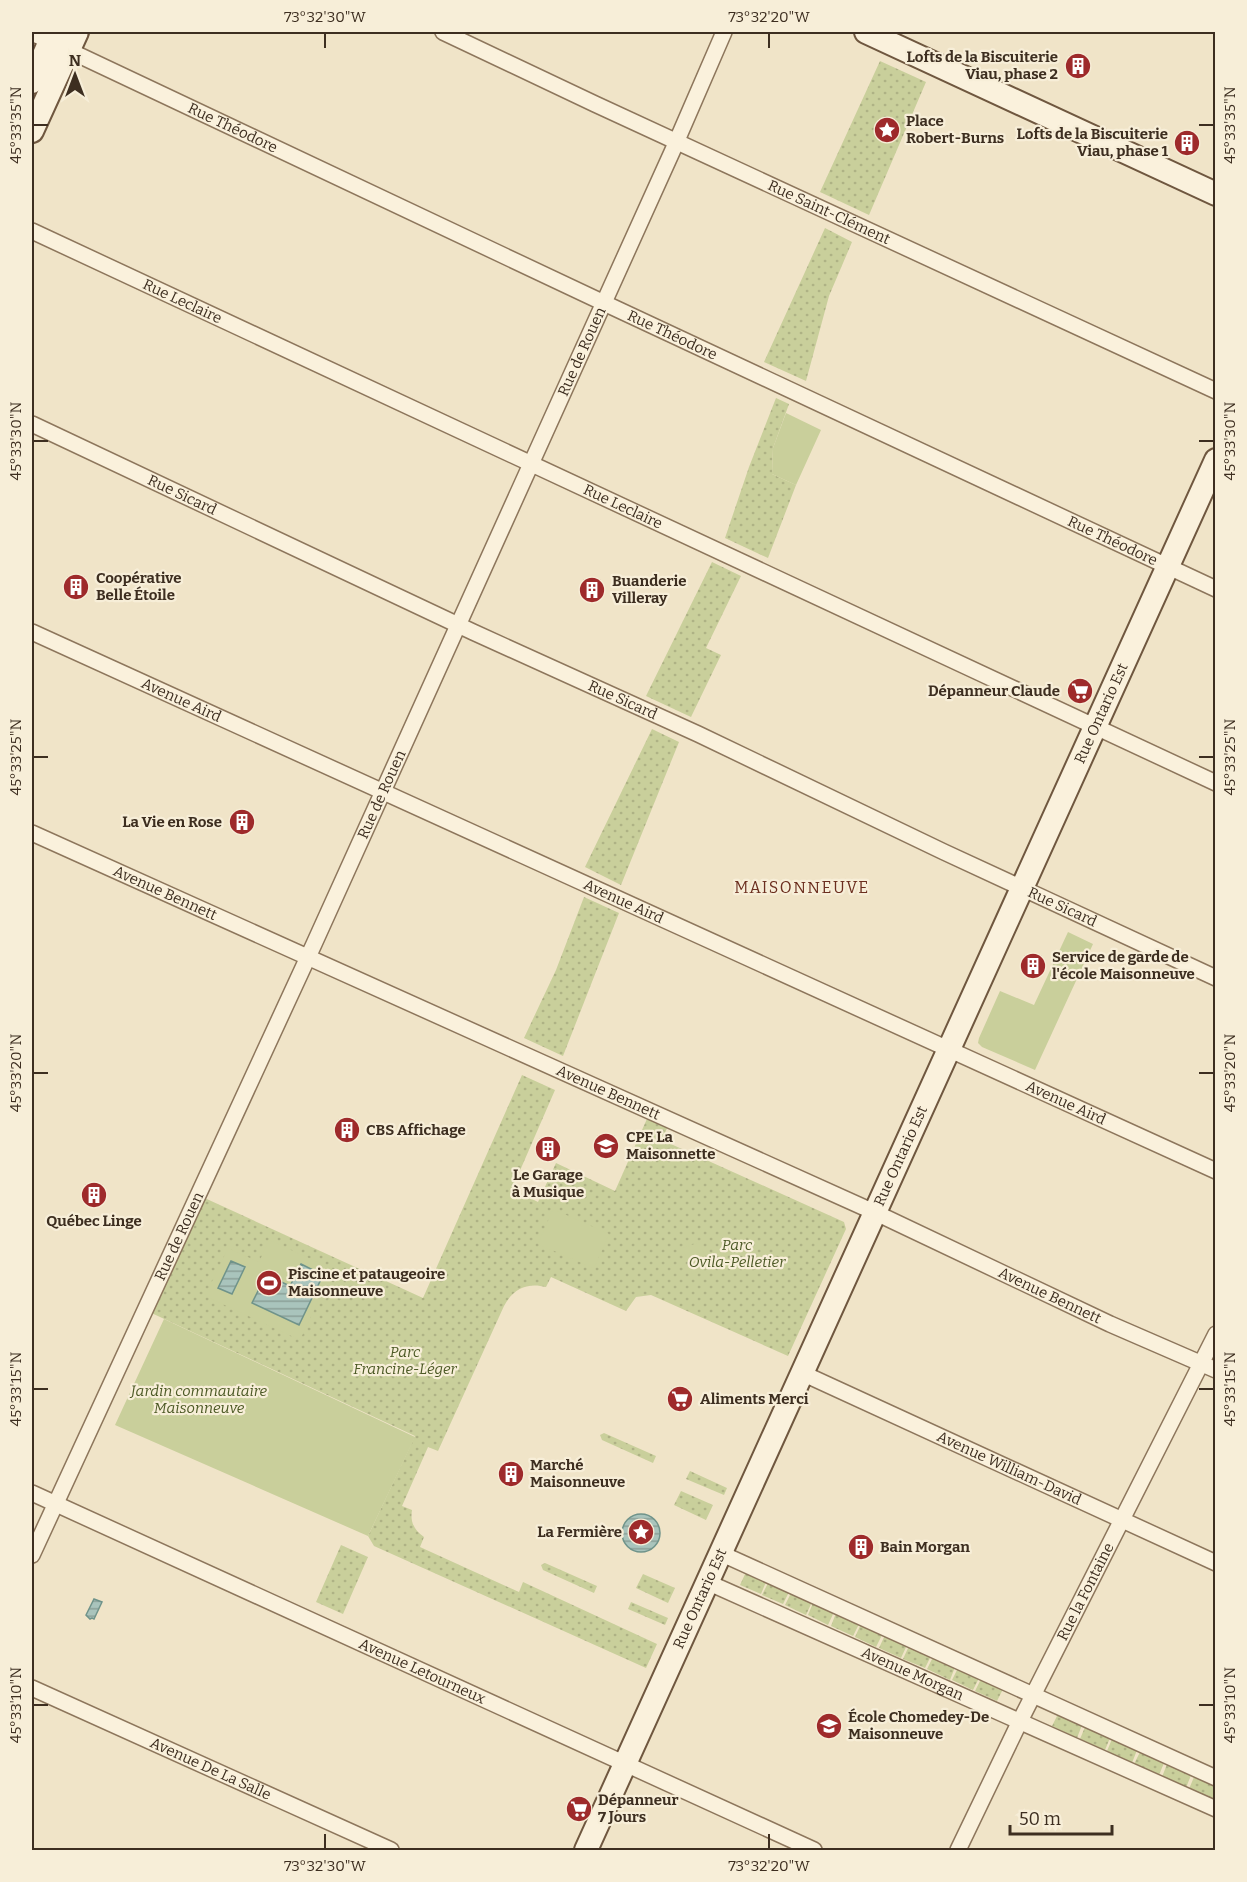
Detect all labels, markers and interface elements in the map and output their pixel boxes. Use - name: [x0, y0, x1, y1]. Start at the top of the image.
- text: 73°32'30"W: [284, 8, 367, 26]
- text: 73°32'20"W: [728, 8, 810, 26]
- north arrow: [45, 45, 105, 105]
- place label: Lofts de la Biscuiterie Viau, phase 2: [906, 48, 1058, 83]
- text: N: [69, 51, 81, 70]
- building icon: Lofts de la Biscuiterie Viau, phase 2: [1063, 51, 1093, 81]
- text: 45°33'35"N: [7, 86, 25, 164]
- text: 45°33'35"N: [1221, 86, 1239, 164]
- street label: Rue Théodore: [185, 99, 280, 157]
- place label: Place Robert-Burns: [906, 112, 1004, 147]
- place icon: Place Robert-Burns: [872, 115, 902, 145]
- place label: Lofts de la Biscuiterie Viau, phase 1: [1016, 125, 1169, 160]
- building icon: Lofts de la Biscuiterie Viau, phase 1: [1172, 128, 1202, 158]
- street label: Rue Saint-Clément: [765, 176, 894, 248]
- street label: Rue Leclaire: [140, 275, 225, 327]
- street label: Rue de Rouen: [554, 304, 610, 399]
- street label: Rue Théodore: [625, 306, 720, 364]
- text: 45°33'30"N: [7, 401, 25, 480]
- text: 45°33'30"N: [1221, 401, 1239, 480]
- street label: Rue Sicard: [145, 471, 220, 519]
- street label: Rue Leclaire: [580, 480, 665, 533]
- street label: Rue Théodore: [1065, 512, 1160, 569]
- place label: Coopérative Belle Étoile: [96, 569, 182, 604]
- building icon: Coopérative Belle Étoile: [61, 572, 91, 602]
- place label: Buanderie Villeray: [612, 572, 686, 607]
- building icon: Buanderie Villeray: [577, 575, 607, 605]
- street label: Rue Ontario Est: [1071, 660, 1132, 766]
- street label: Avenue Aird: [138, 674, 224, 726]
- street label: Rue Sicard: [585, 676, 660, 723]
- supermarket icon: Dépanneur Claude: [1065, 676, 1095, 706]
- place label: Dépanneur Claude: [928, 682, 1060, 700]
- text: 45°33'25"N: [7, 718, 25, 795]
- text: 45°33'25"N: [1221, 718, 1239, 795]
- street label: Rue de Rouen: [354, 747, 410, 842]
- building icon: La Vie en Rose: [227, 807, 257, 837]
- place label: La Vie en Rose: [122, 813, 222, 831]
- street label: Avenue Bennett: [111, 862, 220, 924]
- street label: Avenue Aird: [581, 875, 666, 927]
- district label: MAISONNEUVE: [734, 878, 870, 897]
- street label: Rue Sicard: [1025, 883, 1100, 931]
- place label: Service de garde de l'école Maisonneuve: [1052, 948, 1195, 983]
- building icon: Service de garde de l'école Maisonneuve: [1018, 951, 1048, 981]
- text: 45°33'20"N: [7, 1034, 25, 1112]
- text: 45°33'20"N: [1221, 1034, 1239, 1112]
- street label: Avenue Bennett: [554, 1061, 663, 1124]
- street label: Avenue Aird: [1023, 1077, 1109, 1129]
- street label: Rue Ontario Est: [870, 1102, 931, 1209]
- building icon: CBS Affichage: [332, 1115, 362, 1145]
- place label: CBS Affichage: [366, 1121, 466, 1139]
- place label: CPE La Maisonnette: [626, 1128, 716, 1163]
- school or university icon: CPE La Maisonnette: [591, 1131, 621, 1161]
- building icon: Le Garage à Musique: [533, 1134, 563, 1164]
- place label: Le Garage à Musique: [512, 1166, 584, 1201]
- building icon: Québec Linge: [79, 1180, 109, 1210]
- street label: Rue de Rouen: [151, 1189, 207, 1283]
- place label: Québec Linge: [46, 1212, 142, 1230]
- park label: Parc Ovila-Pelletier: [689, 1236, 786, 1271]
- street label: Avenue Bennett: [996, 1263, 1105, 1328]
- place label: Piscine et pataugeoire Maisonneuve: [288, 1265, 445, 1300]
- sports icon: Piscine et pataugeoire Maisonneuve: [254, 1268, 284, 1298]
- park label: Parc Francine-Léger: [353, 1343, 458, 1378]
- text: 45°33'15"N: [7, 1351, 25, 1426]
- text: 45°33'15"N: [1221, 1351, 1239, 1426]
- park label: Jardin commautaire Maisonneuve: [129, 1382, 268, 1417]
- supermarket icon: Aliments Merci: [665, 1384, 695, 1414]
- place label: Aliments Merci: [700, 1390, 809, 1408]
- street label: Avenue William-David: [934, 1427, 1084, 1509]
- place label: Marché Maisonneuve: [530, 1456, 625, 1491]
- building icon: Marché Maisonneuve: [496, 1459, 526, 1489]
- place icon: La Fermière: [626, 1517, 656, 1547]
- place label: La Fermière: [537, 1523, 622, 1541]
- building icon: Bain Morgan: [846, 1532, 876, 1562]
- place label: Bain Morgan: [880, 1538, 970, 1556]
- street label: Rue la Fontaine: [1053, 1540, 1118, 1644]
- street label: Rue Ontario Est: [669, 1545, 731, 1652]
- street label: Avenue Letourneux: [356, 1635, 489, 1708]
- street label: Avenue Morgan: [859, 1643, 967, 1704]
- text: 45°33'10"N: [7, 1667, 25, 1743]
- text: 45°33'10"N: [1221, 1667, 1239, 1743]
- place label: École Chomedey-De Maisonneuve: [848, 1708, 989, 1743]
- school or university icon: École Chomedey-De Maisonneuve: [814, 1711, 844, 1741]
- street label: Avenue De La Salle: [147, 1734, 274, 1804]
- place label: Dépanneur 7 Jours: [598, 1791, 679, 1826]
- supermarket icon: Dépanneur 7 Jours: [564, 1794, 594, 1824]
- scale bar: [1010, 1798, 1112, 1836]
- text: 50 m: [1019, 1808, 1061, 1830]
- text: 73°32'30"W: [284, 1857, 367, 1875]
- text: 73°32'20"W: [728, 1857, 810, 1875]

